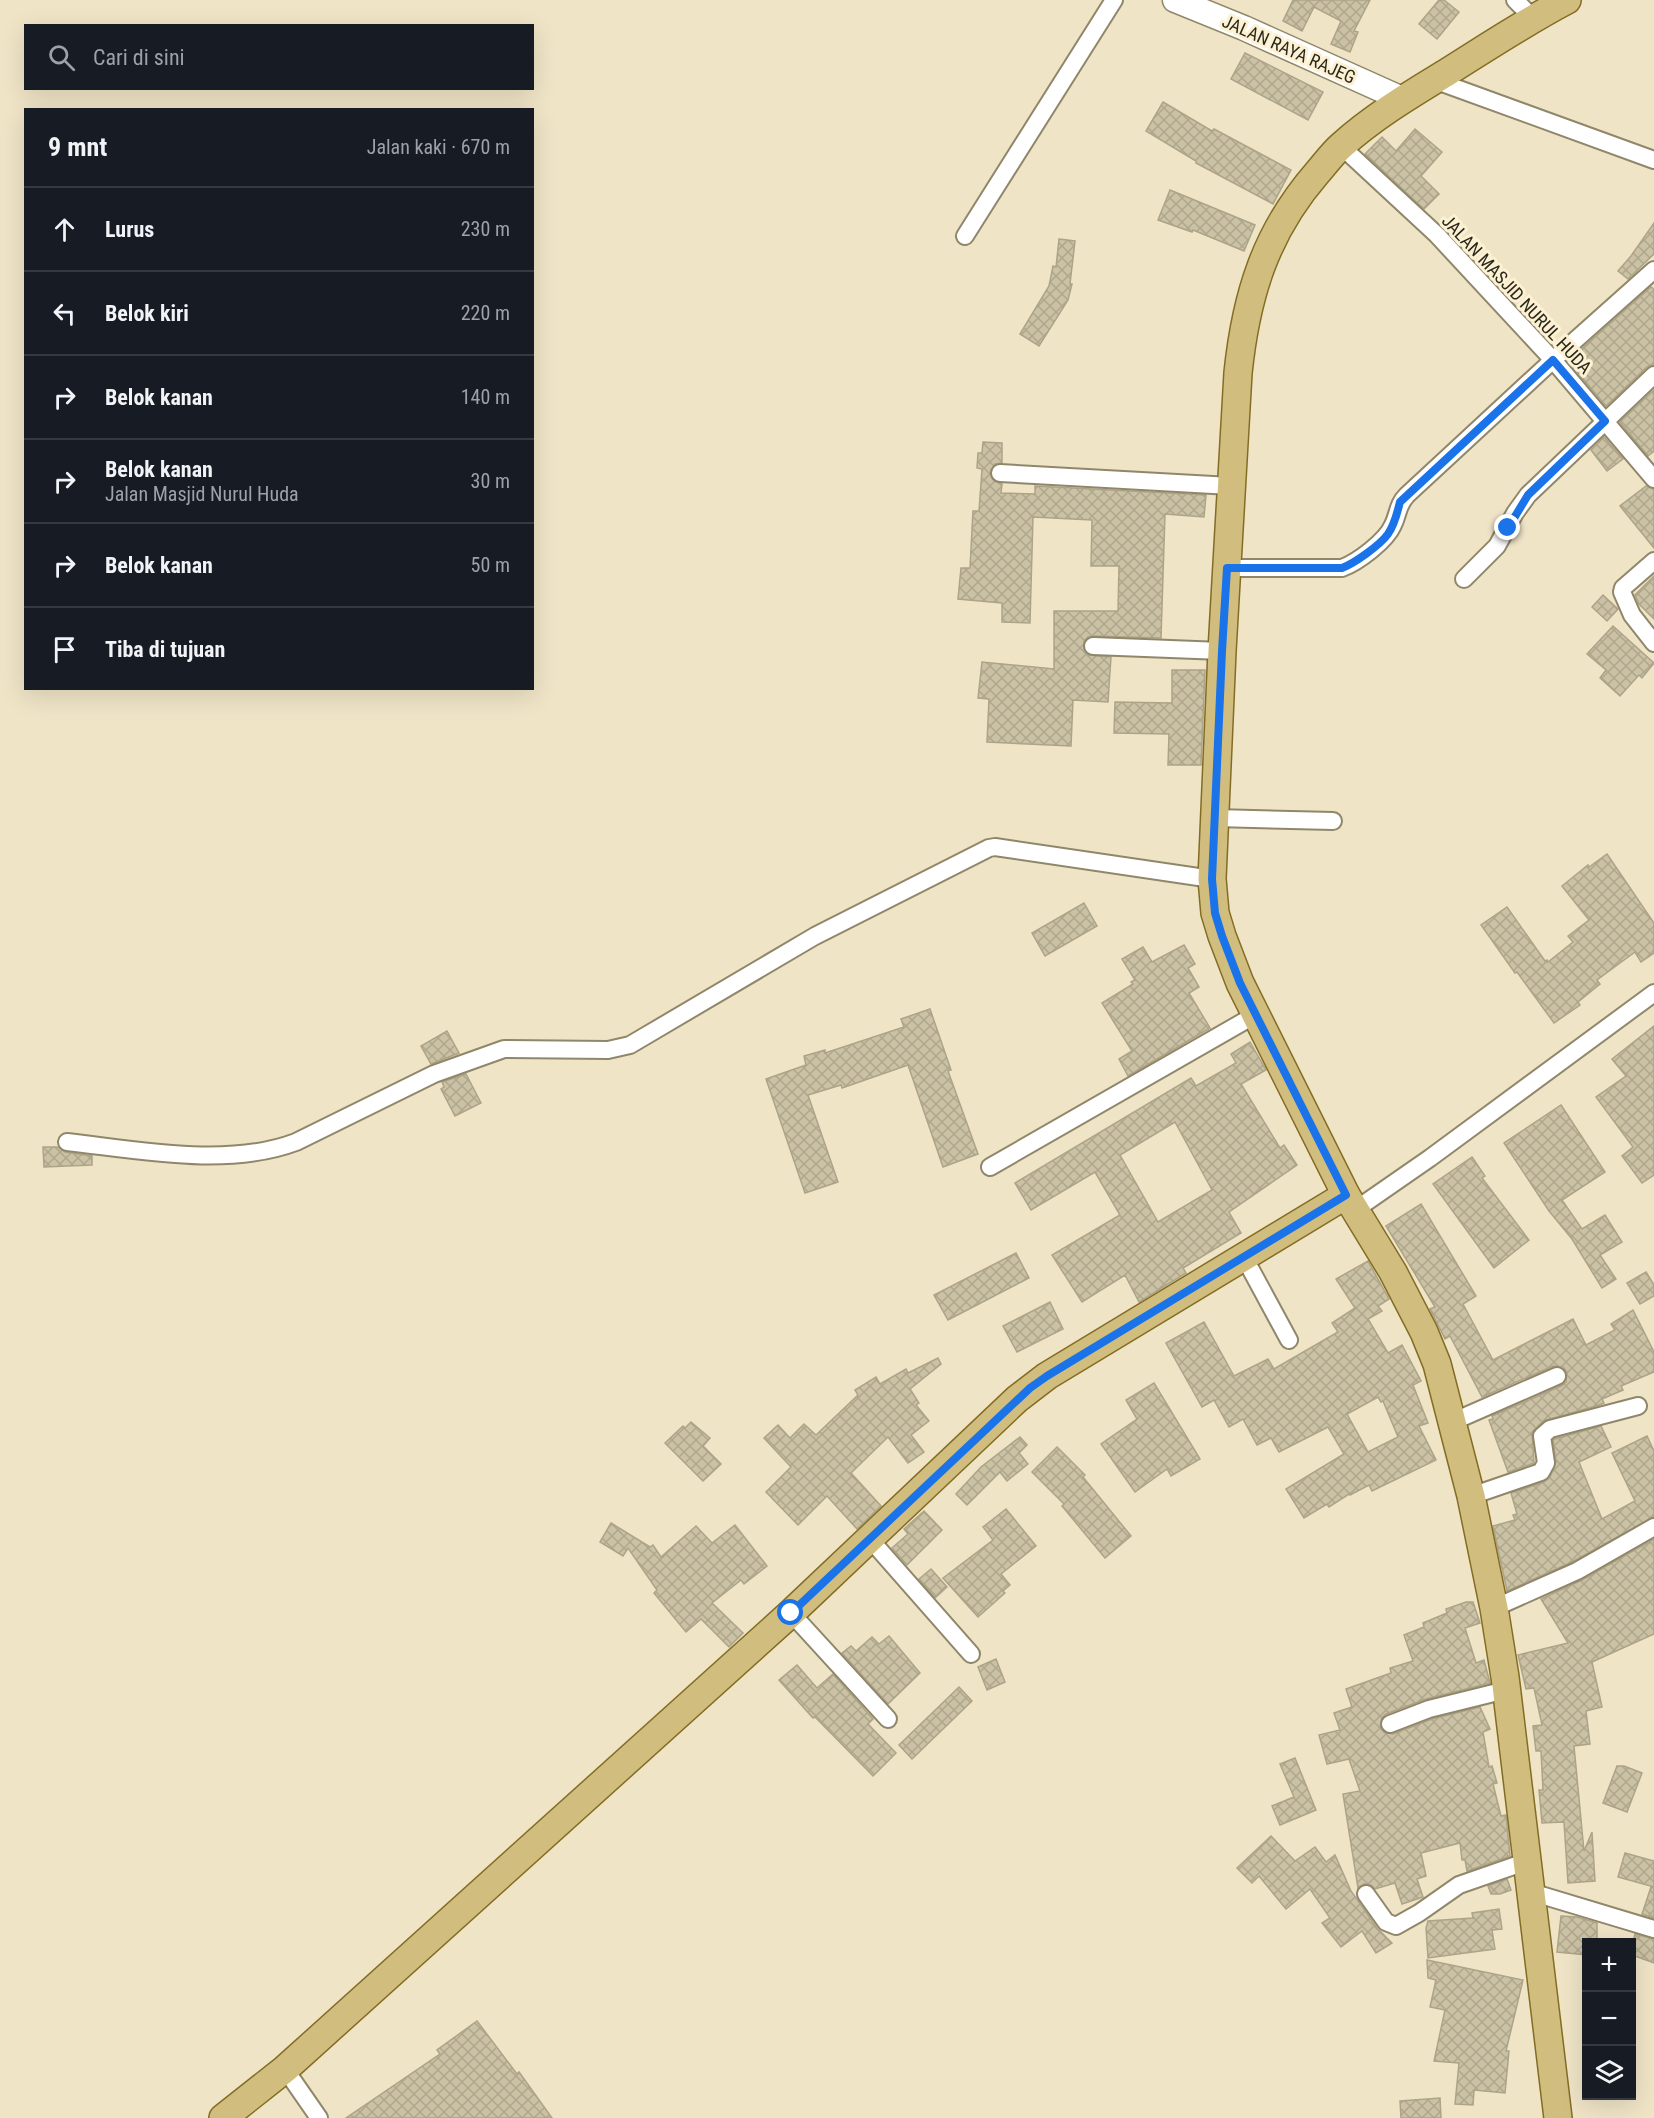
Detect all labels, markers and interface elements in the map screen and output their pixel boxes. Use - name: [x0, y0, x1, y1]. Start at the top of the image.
- street label: JALAN RAYA RAJEG: [1219, 10, 1359, 88]
- search box: [24, 24, 534, 90]
- icon: search: [45, 41, 78, 74]
- text: Cari di sini: [93, 45, 185, 70]
- text: 9 mnt: [48, 132, 107, 162]
- text: Jalan kaki · 670 m: [367, 135, 510, 159]
- street label: JALAN MASJID NURUL HUDA: [1438, 210, 1597, 378]
- icon: ahead: [48, 213, 81, 246]
- text: Lurus: [105, 217, 154, 242]
- text: 230 m: [461, 217, 510, 241]
- icon: left: [48, 297, 81, 330]
- text: Belok kiri: [105, 301, 189, 326]
- text: 220 m: [461, 301, 510, 325]
- icon: right: [48, 381, 81, 414]
- text: Belok kanan: [105, 385, 213, 410]
- text: 140 m: [461, 385, 510, 409]
- text: Belok kanan: [105, 457, 213, 482]
- icon: right: [48, 465, 81, 498]
- text: 30 m: [471, 469, 510, 493]
- text: Jalan Masjid Nurul Huda: [105, 482, 299, 506]
- route end: [1494, 514, 1520, 540]
- icon: right: [48, 549, 81, 582]
- text: Belok kanan: [105, 553, 213, 578]
- text: 50 m: [471, 553, 510, 577]
- icon: arrive: [48, 633, 81, 666]
- text: Tiba di tujuan: [105, 637, 225, 662]
- route start: [777, 1599, 803, 1625]
- map controls: [1582, 1938, 1636, 2100]
- button: +: [1582, 1938, 1636, 1992]
- button: −: [1582, 1992, 1636, 2046]
- button: layers: [1582, 2046, 1636, 2100]

